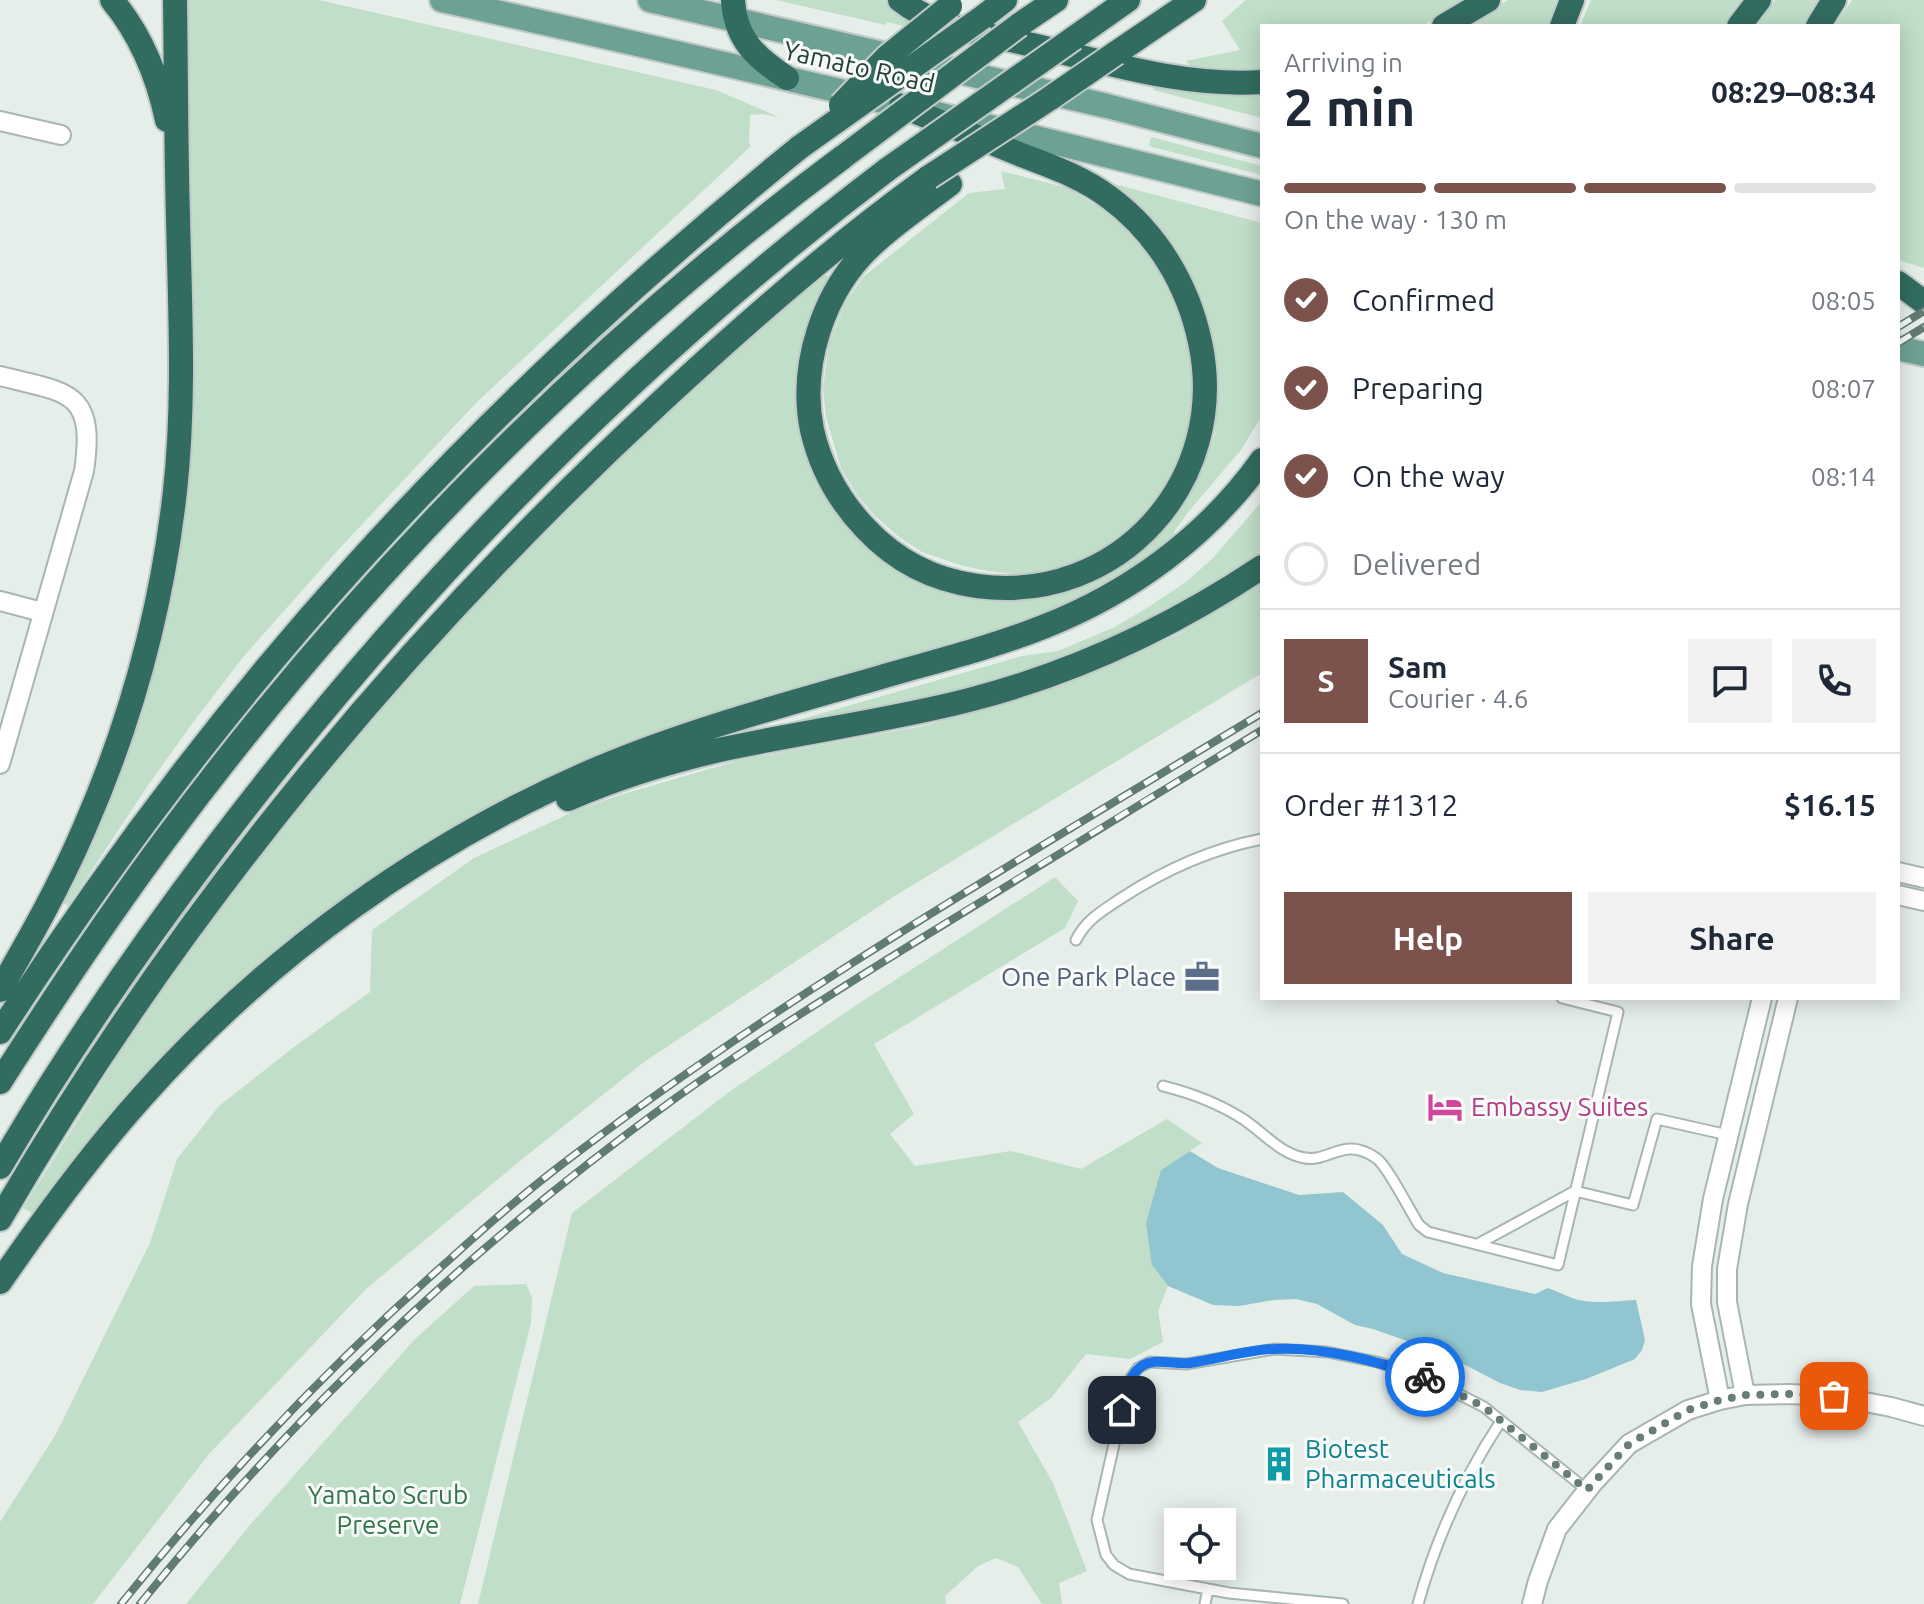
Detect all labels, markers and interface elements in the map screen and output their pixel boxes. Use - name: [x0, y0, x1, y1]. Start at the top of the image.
- street label: Yamato Road: [781, 35, 938, 98]
- text: Arriving in: [1284, 48, 1403, 77]
- text: 08:29–08:34: [1711, 75, 1876, 109]
- text: 2 min: [1284, 78, 1415, 136]
- text: On the way · 130 m: [1284, 205, 1507, 234]
- icon: check: [1284, 278, 1328, 322]
- text: Confirmed: [1352, 283, 1495, 317]
- text: 08:05: [1811, 286, 1876, 315]
- icon: check: [1284, 366, 1328, 410]
- text: Preparing: [1352, 371, 1484, 405]
- text: 08:07: [1811, 374, 1876, 403]
- icon: check: [1284, 454, 1328, 498]
- text: On the way: [1352, 459, 1505, 493]
- text: 08:14: [1811, 462, 1876, 491]
- text: Delivered: [1352, 547, 1481, 581]
- button: chat: [1688, 639, 1772, 723]
- button: phone: [1792, 639, 1876, 723]
- text: Sam: [1388, 650, 1447, 684]
- text: S: [1317, 664, 1335, 698]
- text: Courier · 4.6: [1388, 684, 1528, 713]
- text: Order #1312: [1284, 788, 1458, 822]
- text: $16.15: [1784, 788, 1876, 822]
- button: Help: [1284, 892, 1572, 984]
- button: Share: [1588, 892, 1876, 984]
- office icon: One Park Place: [1183, 958, 1221, 996]
- place label: One Park Place: [1001, 962, 1176, 991]
- hotel icon: Embassy Suites: [1426, 1088, 1464, 1126]
- place label: Embassy Suites: [1471, 1092, 1648, 1121]
- courier: [1385, 1337, 1465, 1417]
- icon: bike: [1403, 1355, 1447, 1399]
- pin: [1800, 1362, 1868, 1430]
- icon: bag: [1812, 1374, 1856, 1418]
- pin: [1088, 1376, 1156, 1444]
- icon: home: [1100, 1388, 1144, 1432]
- place label: Biotest Pharmaceuticals: [1305, 1434, 1496, 1493]
- building icon: Biotest Pharmaceuticals: [1260, 1445, 1298, 1483]
- park label: Yamato Scrub Preserve: [308, 1480, 468, 1539]
- map controls: [1164, 1508, 1236, 1580]
- button: locate: [1164, 1508, 1236, 1580]

